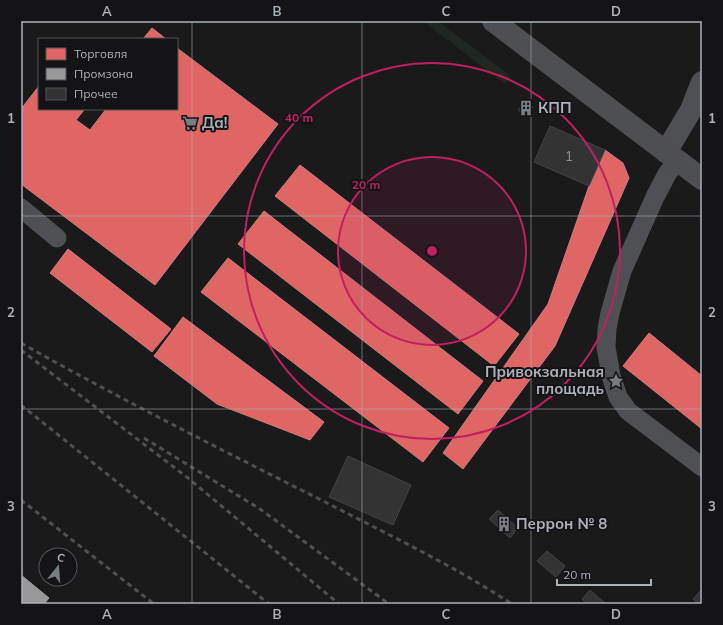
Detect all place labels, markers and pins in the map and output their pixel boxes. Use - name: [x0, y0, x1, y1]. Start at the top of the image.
- place label: КПП: [538, 98, 572, 117]
- building icon: КПП: [517, 99, 535, 117]
- place label: Да!: [202, 113, 228, 132]
- supermarket icon: Да!: [181, 114, 199, 132]
- centre of rings: [425, 244, 439, 258]
- place label: Привокзальная площадь: [485, 362, 604, 398]
- place icon: Привокзальная площадь: [607, 372, 625, 390]
- place label: Перрон № 8: [516, 514, 607, 533]
- building icon: Перрон № 8: [495, 515, 513, 533]

